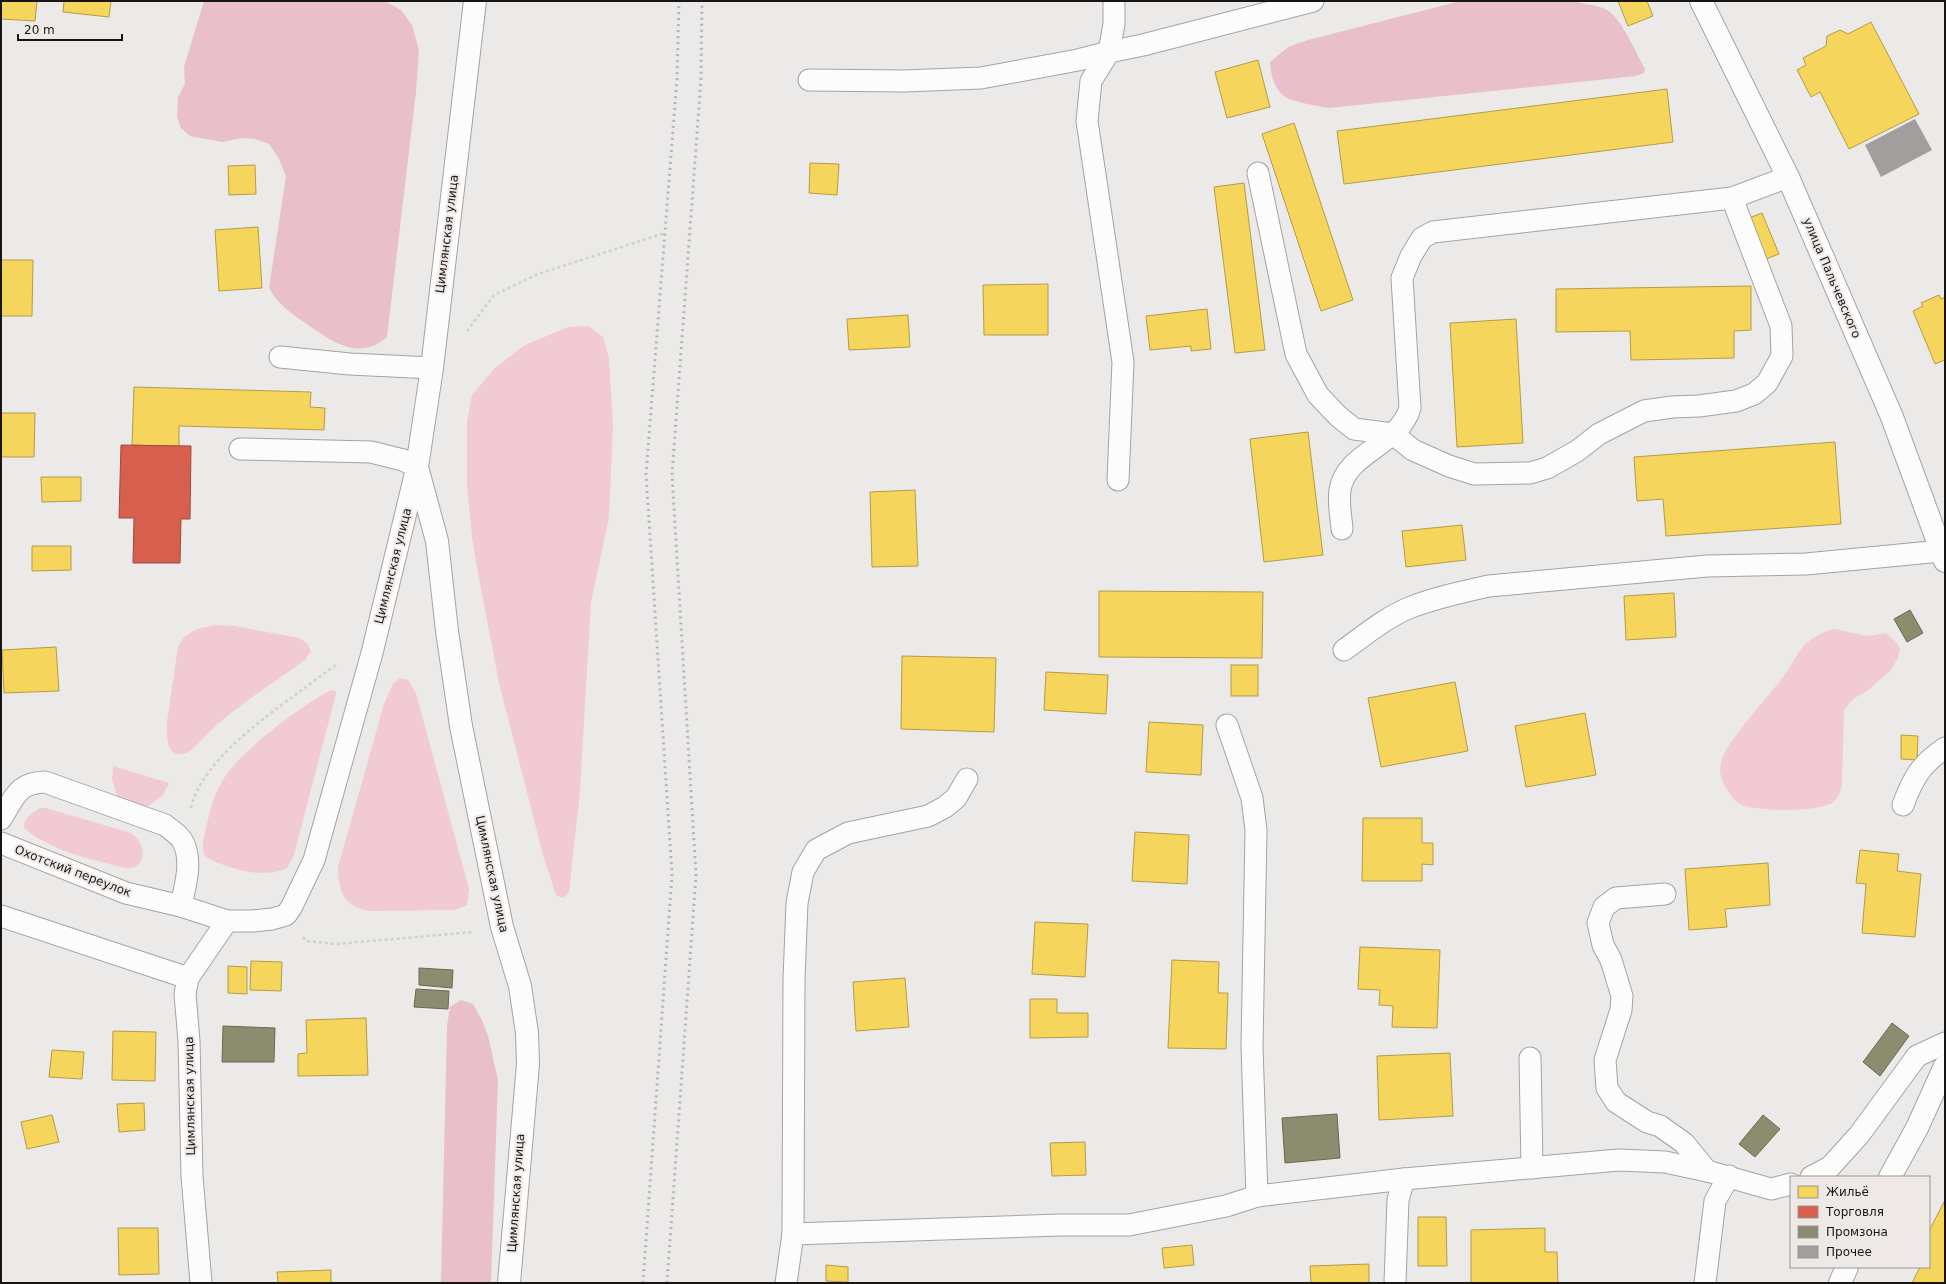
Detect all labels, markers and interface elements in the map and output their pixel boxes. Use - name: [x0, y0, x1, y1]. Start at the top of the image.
- scale bar: [18, 16, 122, 42]
- text: 20 m: [24, 23, 55, 37]
- street label: Цимлянская улица: [433, 174, 461, 294]
- street label: улица Пальчевского: [1800, 216, 1864, 340]
- street label: Цимлянская улица: [372, 506, 414, 626]
- street label: Цимлянская улица: [473, 814, 511, 934]
- street label: Охотский переулок: [13, 842, 133, 900]
- street label: Цимлянская улица: [182, 1036, 198, 1156]
- street label: Цимлянская улица: [505, 1133, 527, 1253]
- legend: [1790, 1176, 1930, 1268]
- text: Жильё: [1826, 1185, 1869, 1199]
- text: Торговля: [1825, 1205, 1884, 1219]
- text: Промзона: [1826, 1225, 1888, 1239]
- text: Прочее: [1826, 1245, 1872, 1259]

